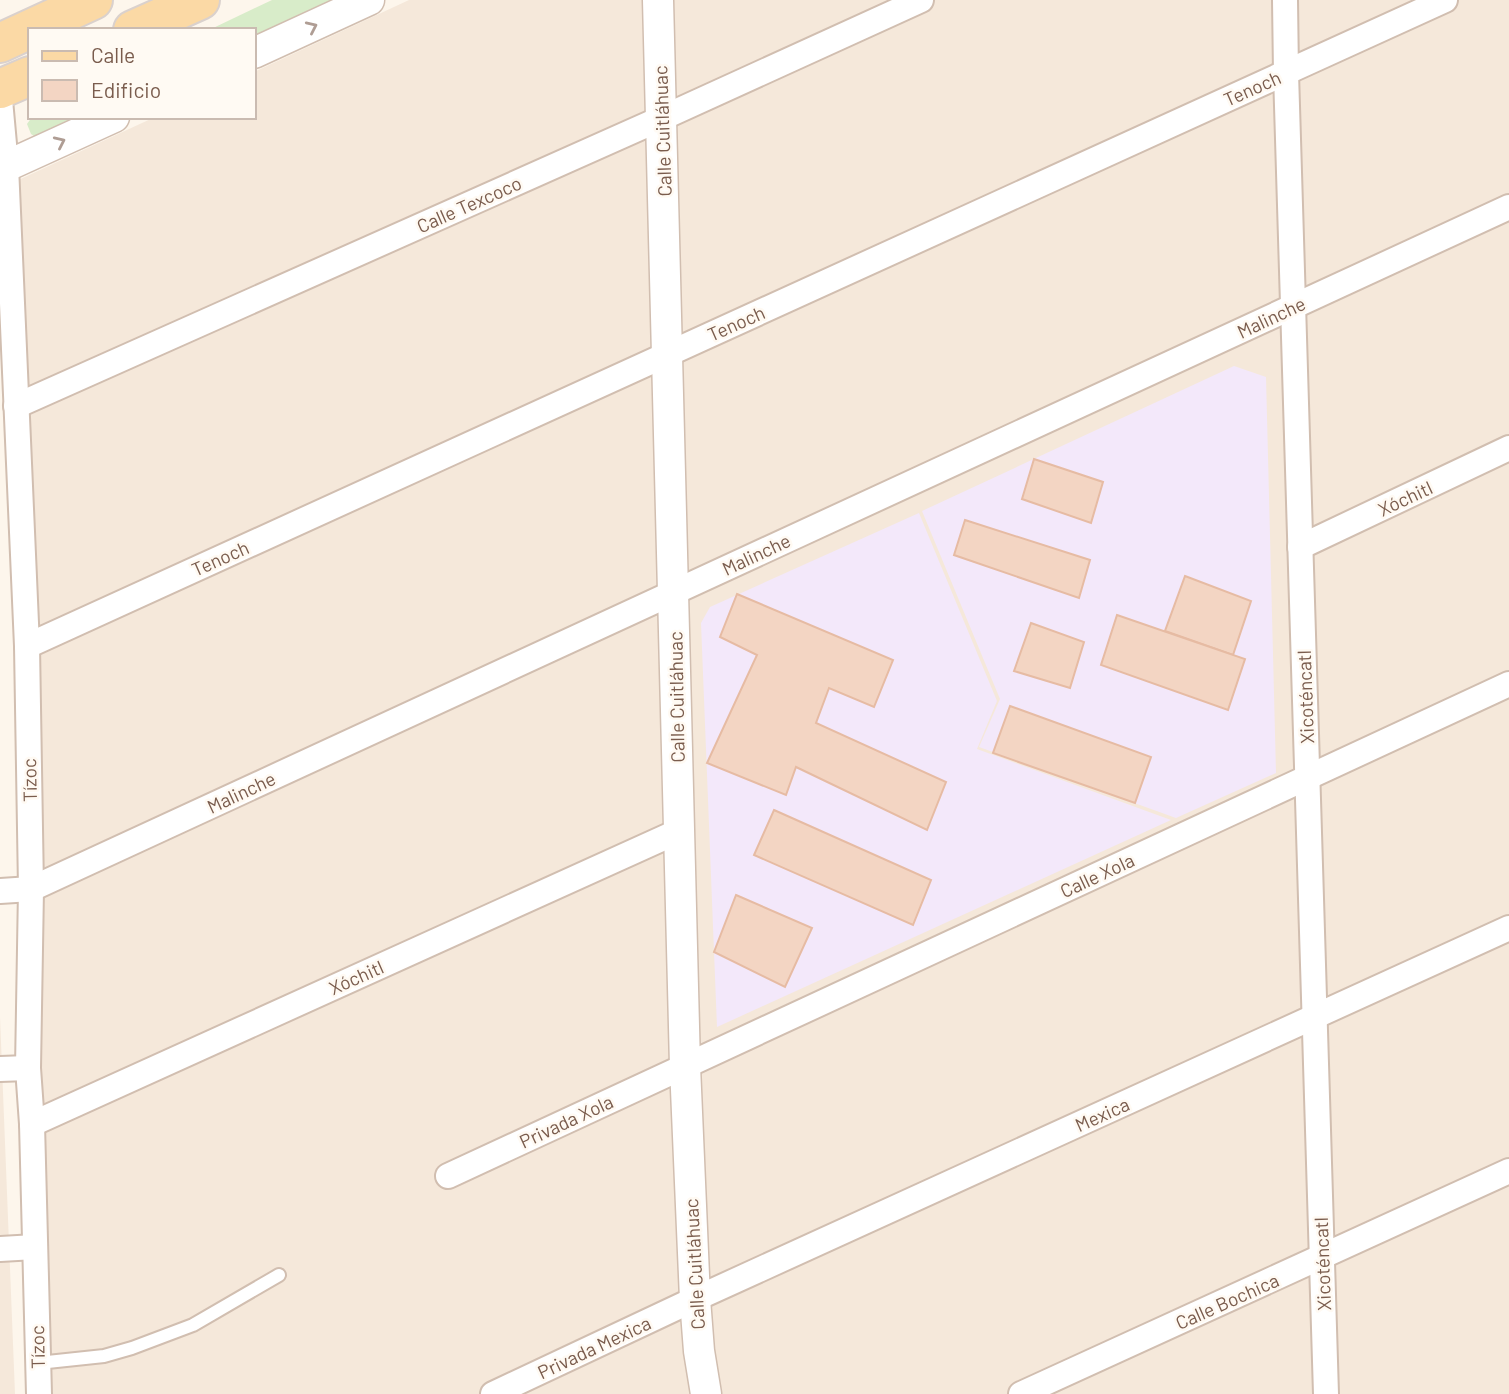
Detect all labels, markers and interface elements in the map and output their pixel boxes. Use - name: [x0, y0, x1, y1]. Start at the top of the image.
- one-way arrow: [304, 21, 317, 35]
- legend: [28, 28, 256, 119]
- text: Calle: [91, 42, 135, 67]
- street label: Calle Cuitláhuac: [648, 65, 676, 197]
- street label: Tenoch: [1220, 65, 1284, 111]
- text: Edificio: [91, 77, 161, 102]
- one-way arrow: [53, 136, 65, 150]
- street label: Calle Texcoco: [413, 171, 525, 237]
- street label: Malinche: [1233, 291, 1309, 343]
- street label: Tenoch: [704, 300, 768, 346]
- street label: Xóchitl: [1374, 475, 1436, 521]
- street label: Malinche: [718, 528, 794, 580]
- street label: Tenoch: [188, 535, 252, 581]
- street label: Calle Cuitláhuac: [663, 631, 689, 763]
- street label: Xicoténcatl: [1292, 650, 1318, 744]
- street label: Tízoc: [17, 758, 41, 802]
- street label: Malinche: [203, 766, 279, 818]
- street label: Calle Xola: [1056, 848, 1138, 902]
- street label: Xóchitl: [325, 955, 387, 999]
- street label: Privada Xola: [516, 1089, 616, 1153]
- street label: Mexica: [1071, 1092, 1133, 1136]
- street label: Calle Cuitláhuac: [679, 1198, 709, 1330]
- street label: Xicoténcatl: [1309, 1217, 1335, 1311]
- street label: Calle Bochica: [1172, 1268, 1282, 1334]
- street label: Privada Mexica: [534, 1311, 654, 1383]
- street label: Tízoc: [25, 1325, 49, 1369]

